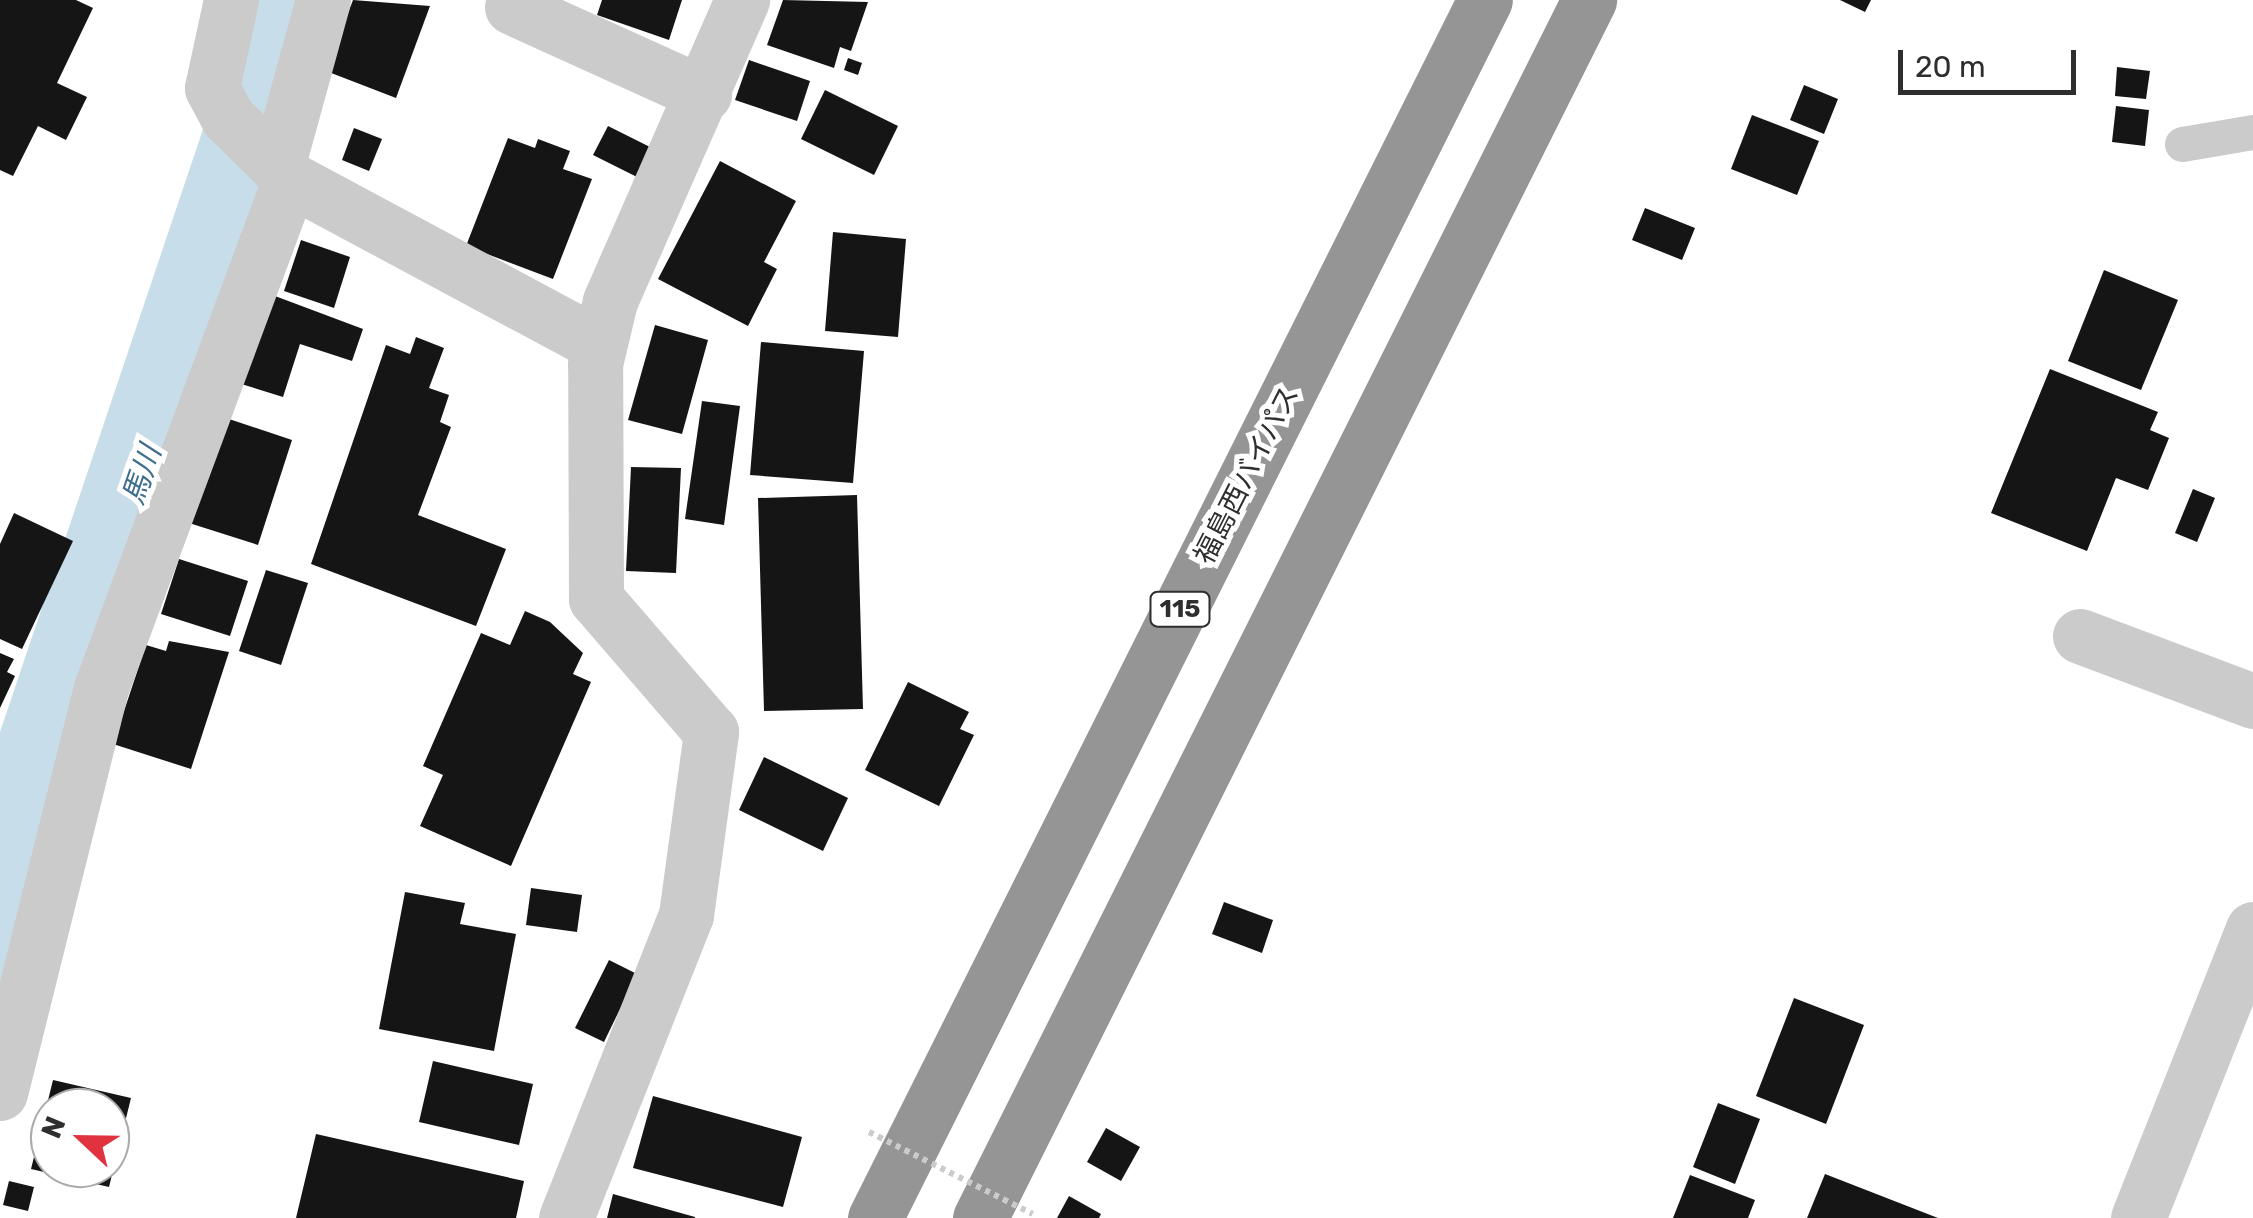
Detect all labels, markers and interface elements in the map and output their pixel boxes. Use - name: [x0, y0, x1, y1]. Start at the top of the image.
- scale bar: [1903, 30, 2080, 92]
- text: 20 m: [1915, 49, 1986, 85]
- street label: 福島西バイパス: [1188, 380, 1306, 570]
- water label: 馬川: [115, 441, 169, 509]
- road number: 115: [1148, 589, 1212, 629]
- north arrow: [30, 1088, 130, 1188]
- text: N: [35, 1112, 73, 1143]

